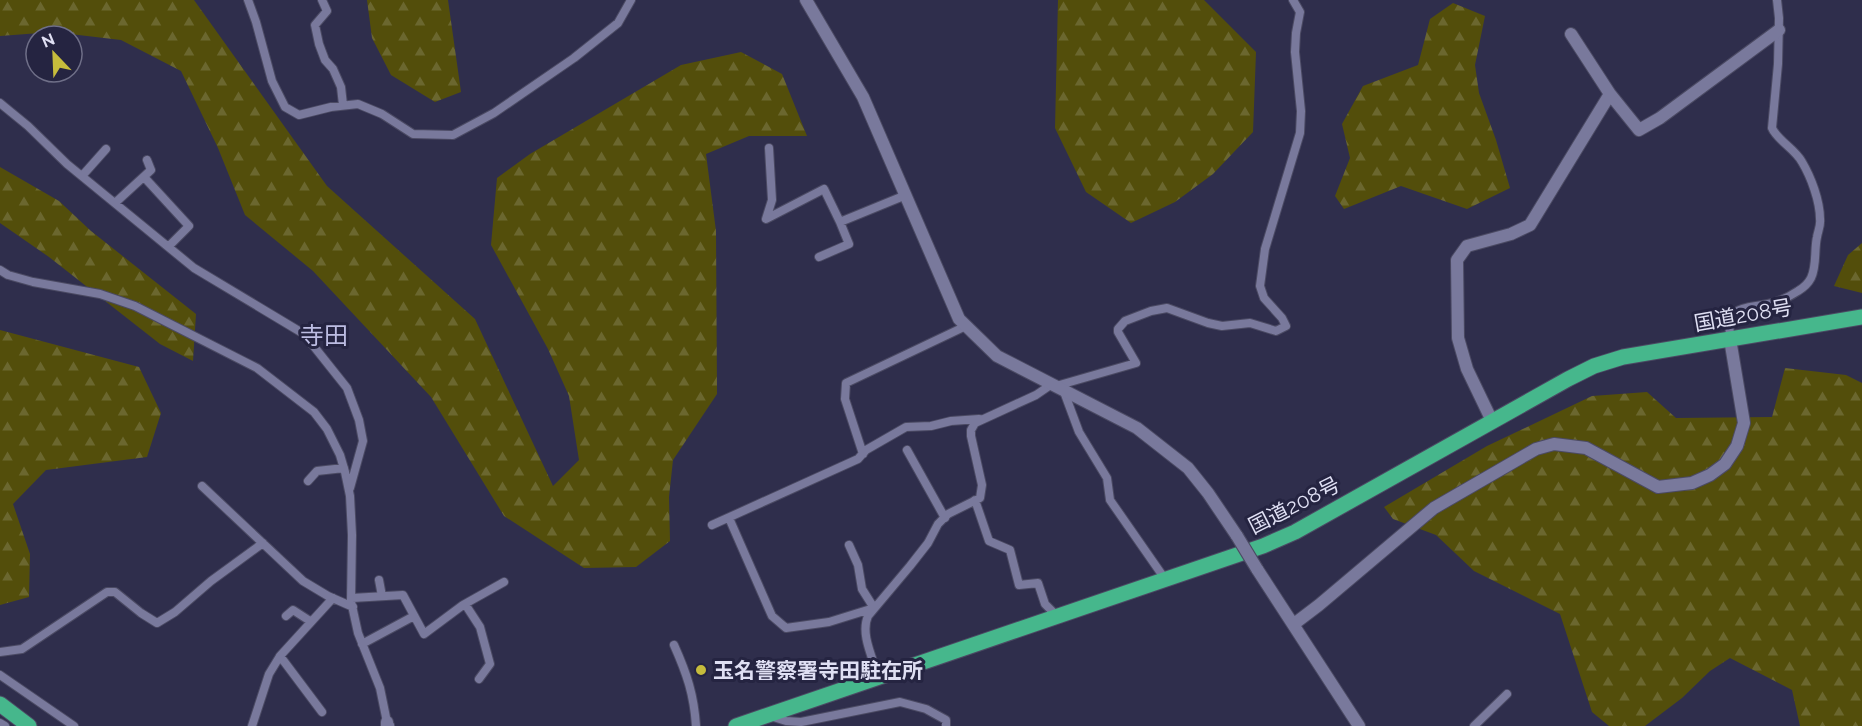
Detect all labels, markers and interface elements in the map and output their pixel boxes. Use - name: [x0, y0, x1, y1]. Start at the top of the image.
- north arrow: [24, 24, 84, 84]
- text: N: [39, 30, 58, 52]
- street label: 国道208号: [1692, 294, 1794, 336]
- district label: 寺田: [300, 321, 348, 350]
- street label: 国道208号: [1244, 471, 1344, 539]
- place label: 玉名警察署寺田駐在所: [713, 658, 923, 683]
- marker: 玉名警察署寺田駐在所: [694, 663, 708, 677]

